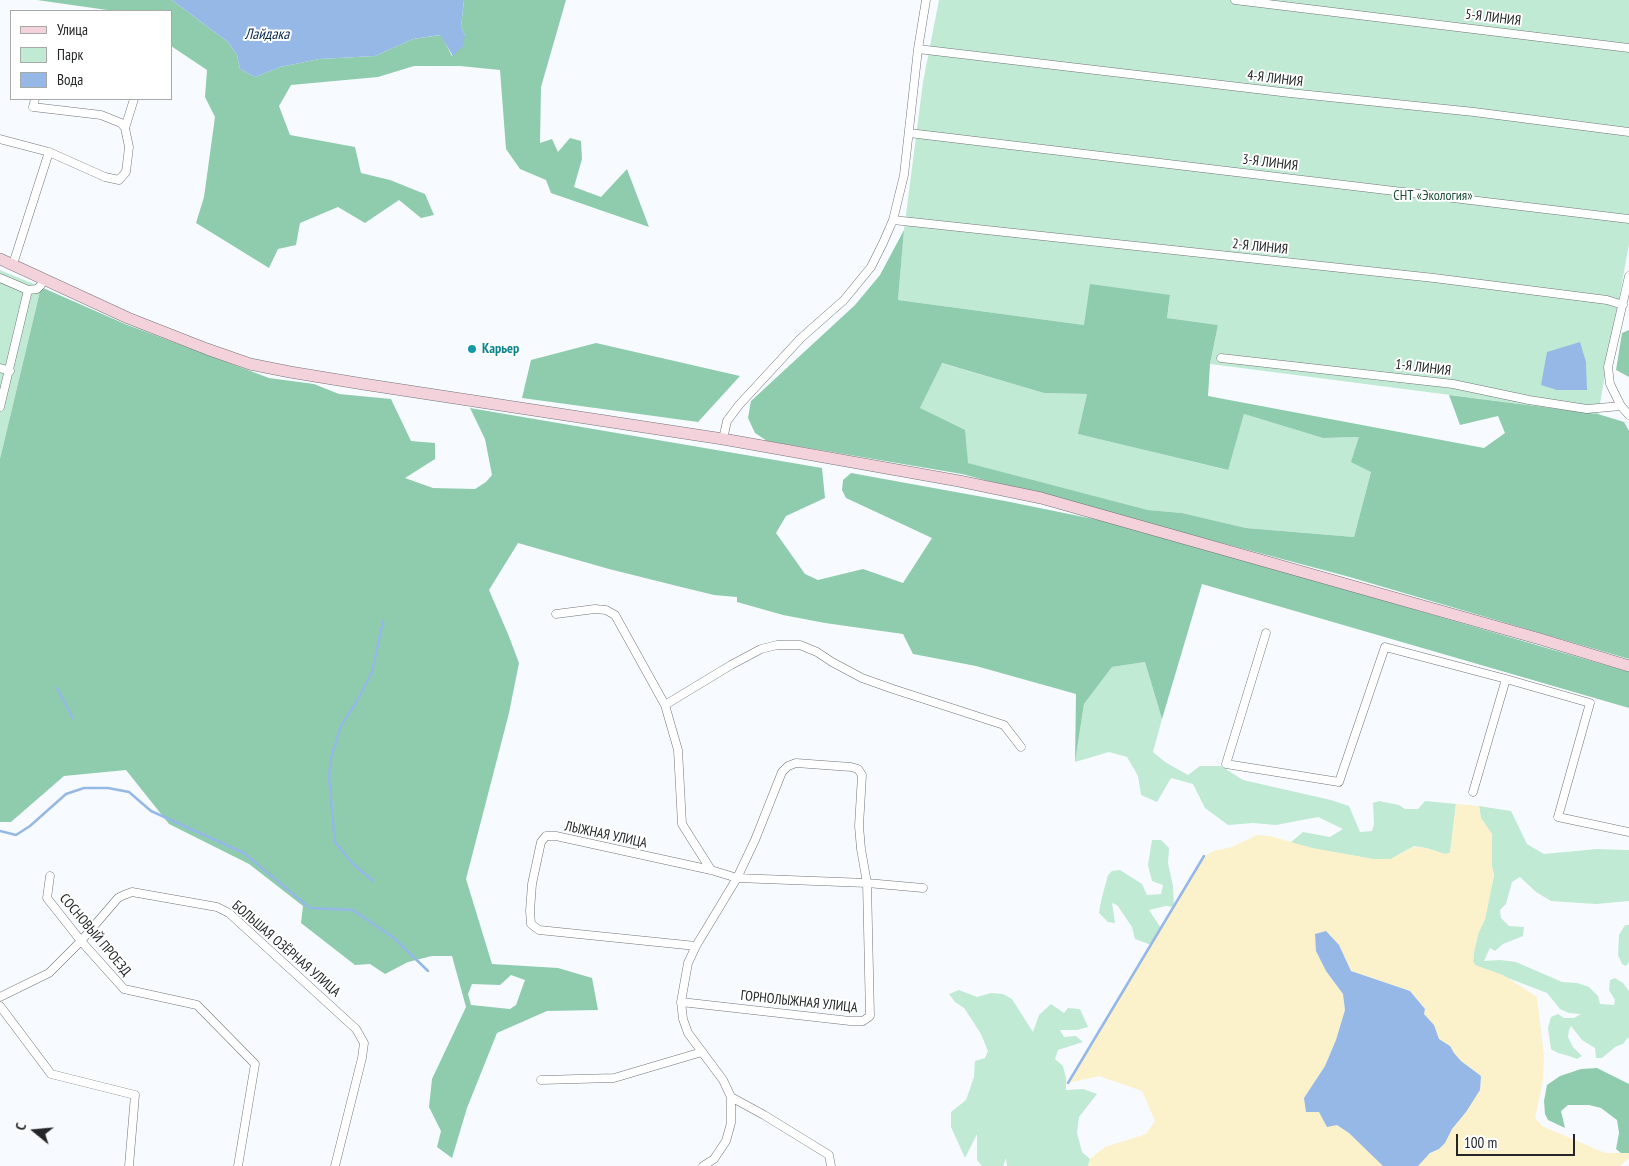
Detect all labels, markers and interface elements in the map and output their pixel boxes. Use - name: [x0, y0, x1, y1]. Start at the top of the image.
- street label: 5-Я ЛИНИЯ: [1464, 6, 1522, 30]
- legend: [10, 10, 172, 100]
- text: Улица: [57, 20, 88, 39]
- water label: Лайдака: [245, 26, 289, 44]
- text: Парк: [57, 45, 83, 64]
- street label: 4-Я ЛИНИЯ: [1246, 67, 1304, 91]
- text: Вода: [57, 70, 83, 89]
- street label: 3-Я ЛИНИЯ: [1241, 151, 1299, 175]
- park label: СНТ «Экология»: [1393, 188, 1473, 204]
- street label: 2-Я ЛИНИЯ: [1231, 236, 1289, 258]
- place label: Карьер: [482, 341, 519, 357]
- marker: Карьер: [466, 343, 478, 355]
- street label: 1-Я ЛИНИЯ: [1394, 356, 1452, 380]
- street label: ЛЫЖНАЯ УЛИЦА: [563, 818, 649, 852]
- street label: СОСНОВЫЙ ПРОЕЗД: [56, 890, 134, 980]
- street label: БОЛЬШАЯ ОЗЁРНАЯ УЛИЦА: [228, 897, 344, 1001]
- street label: ГОРНОЛЫЖНАЯ УЛИЦА: [740, 988, 858, 1016]
- north arrow: [10, 1106, 60, 1156]
- text: С: [11, 1121, 30, 1132]
- scale bar: [1459, 1124, 1578, 1156]
- text: 100 m: [1464, 1133, 1497, 1152]

